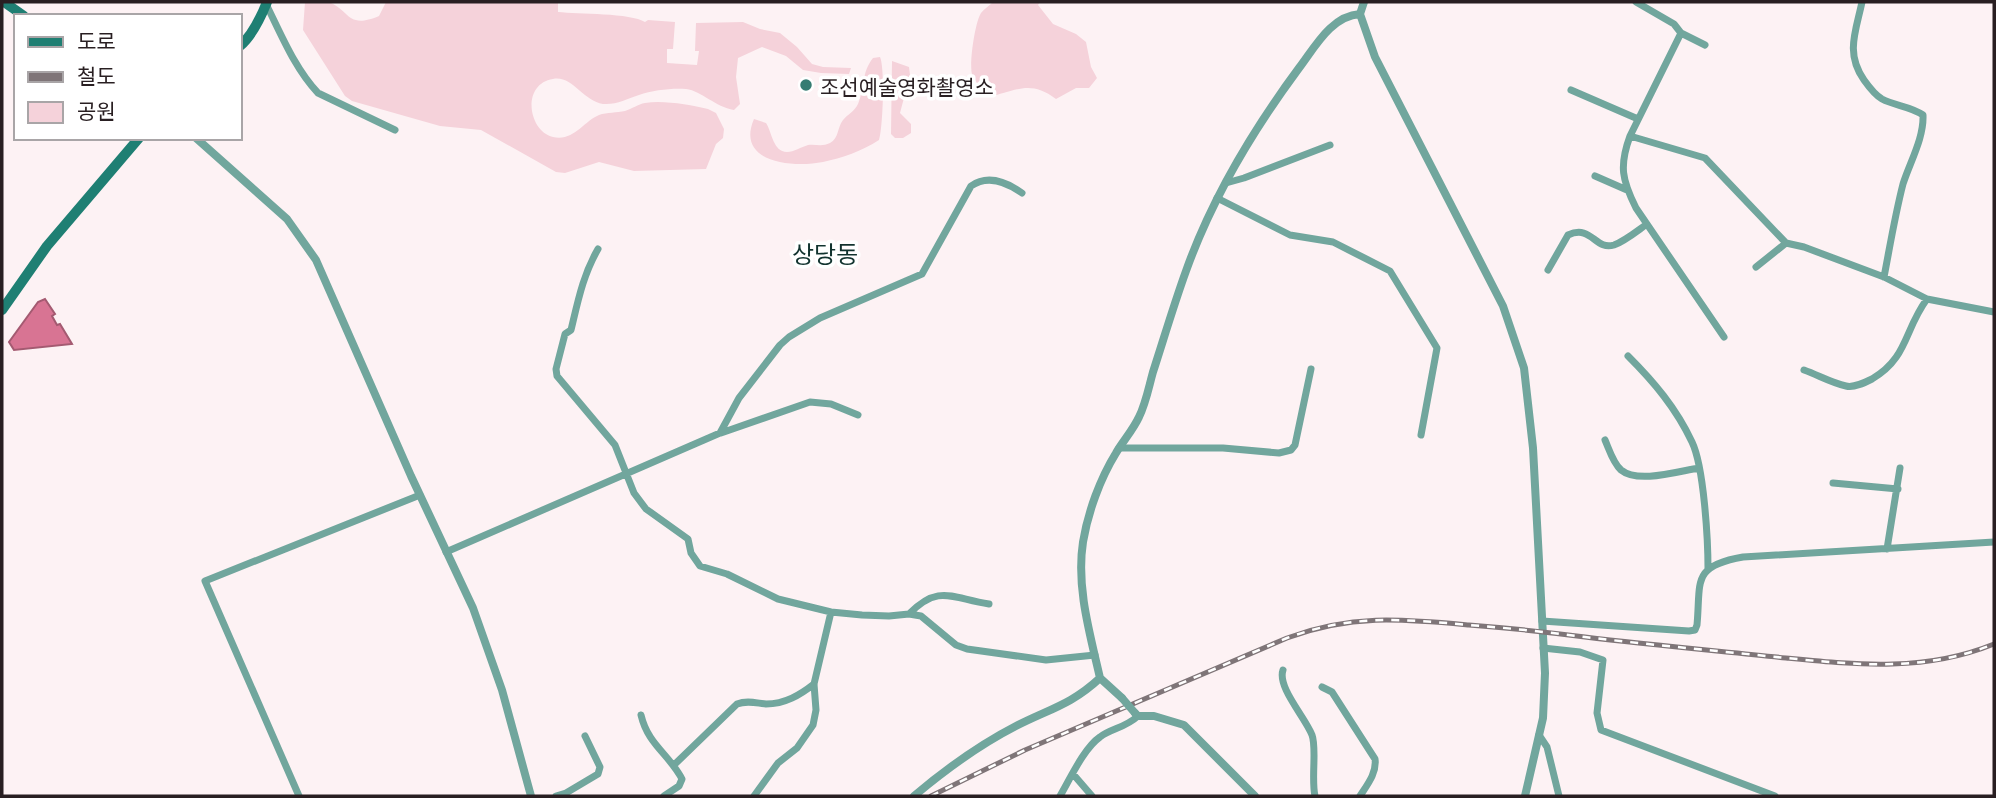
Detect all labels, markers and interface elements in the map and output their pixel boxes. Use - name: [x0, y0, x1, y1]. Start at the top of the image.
- legend: [14, 14, 242, 140]
- text: 도로: [77, 24, 116, 55]
- text: 철도: [77, 59, 116, 90]
- place label: 조선예술영화촬영소: [820, 70, 994, 101]
- marker: 조선예술영화촬영소: [798, 77, 814, 93]
- text: 공원: [77, 94, 116, 125]
- district label: 상당동: [792, 235, 858, 270]

